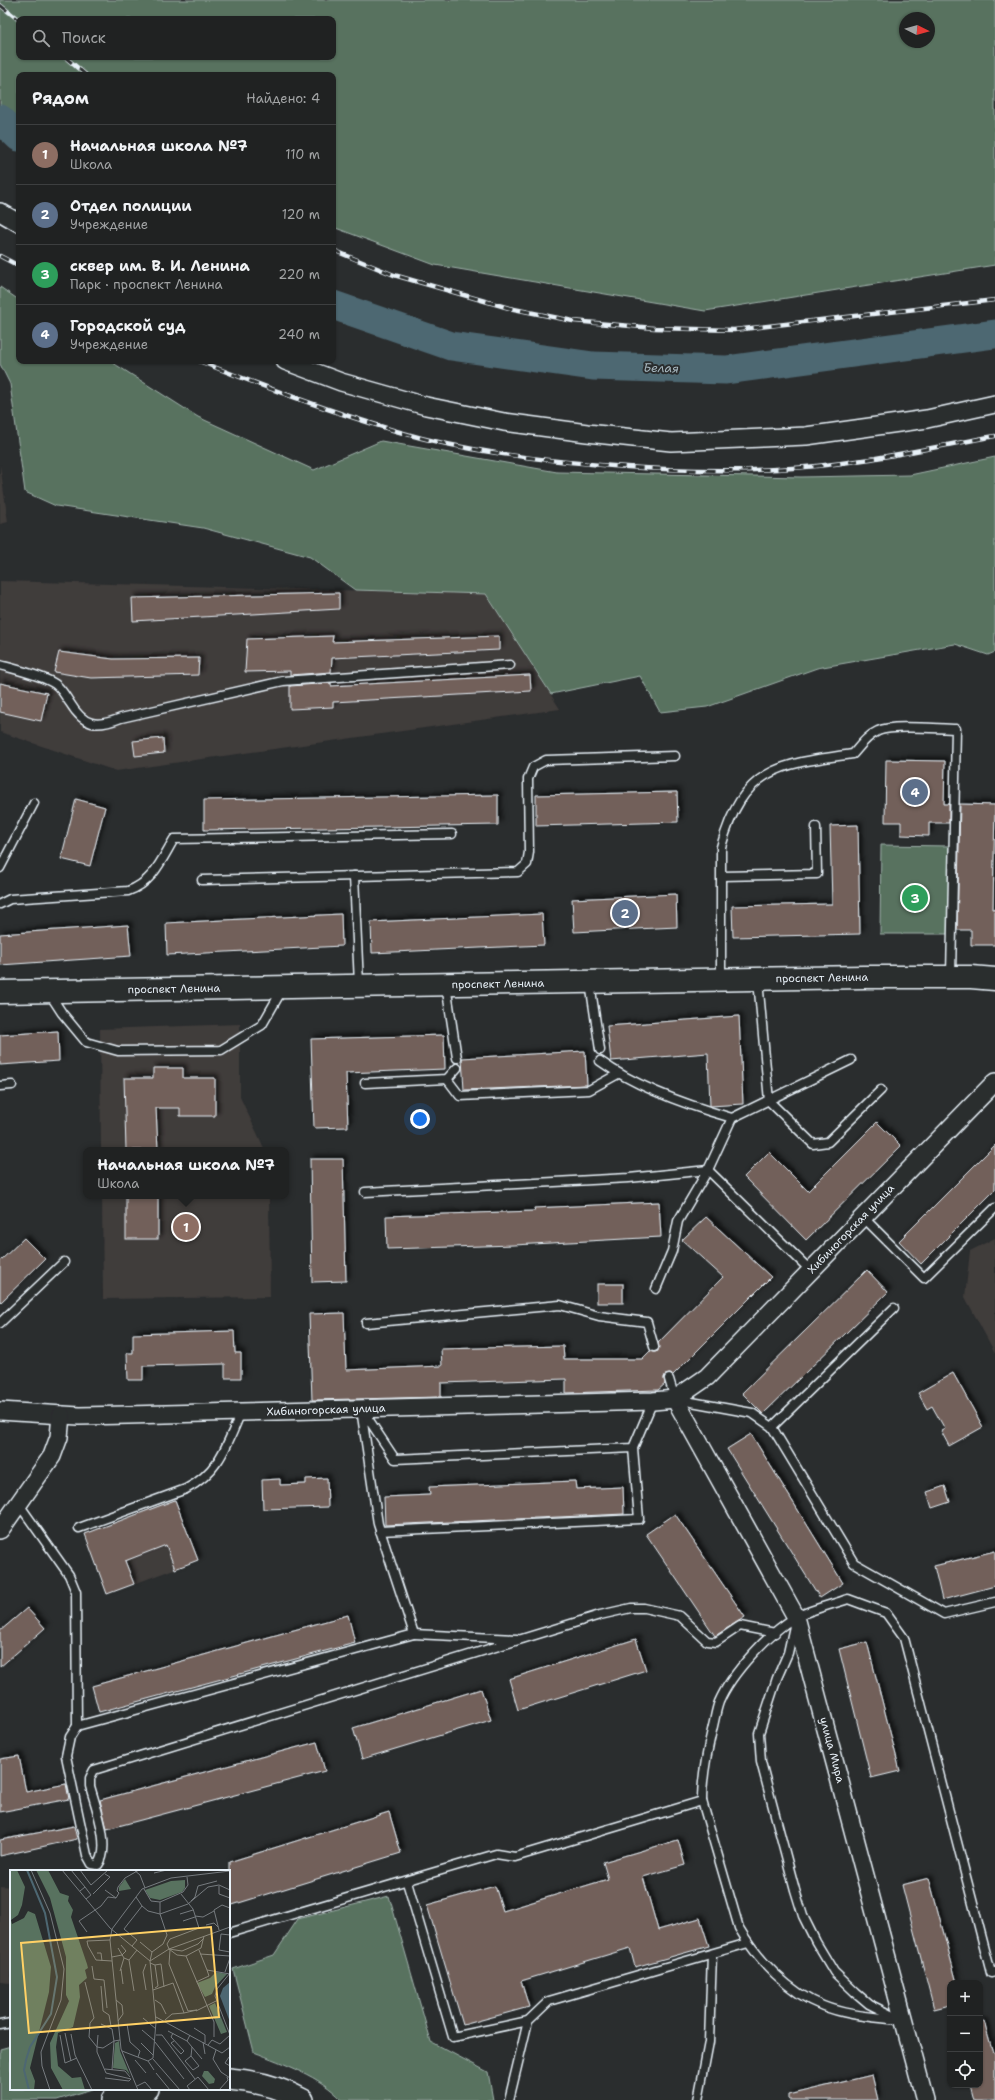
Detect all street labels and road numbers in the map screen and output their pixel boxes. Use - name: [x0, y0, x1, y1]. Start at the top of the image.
- street label: проспект Ленина: [776, 970, 869, 986]
- street label: проспект Ленина: [452, 976, 545, 992]
- street label: проспект Ленина: [128, 981, 221, 997]
- street label: Хибиногорская улица: [804, 1181, 898, 1277]
- street label: Хибиногорская улица: [266, 1400, 386, 1420]
- street label: улица Мира: [816, 1715, 848, 1785]

